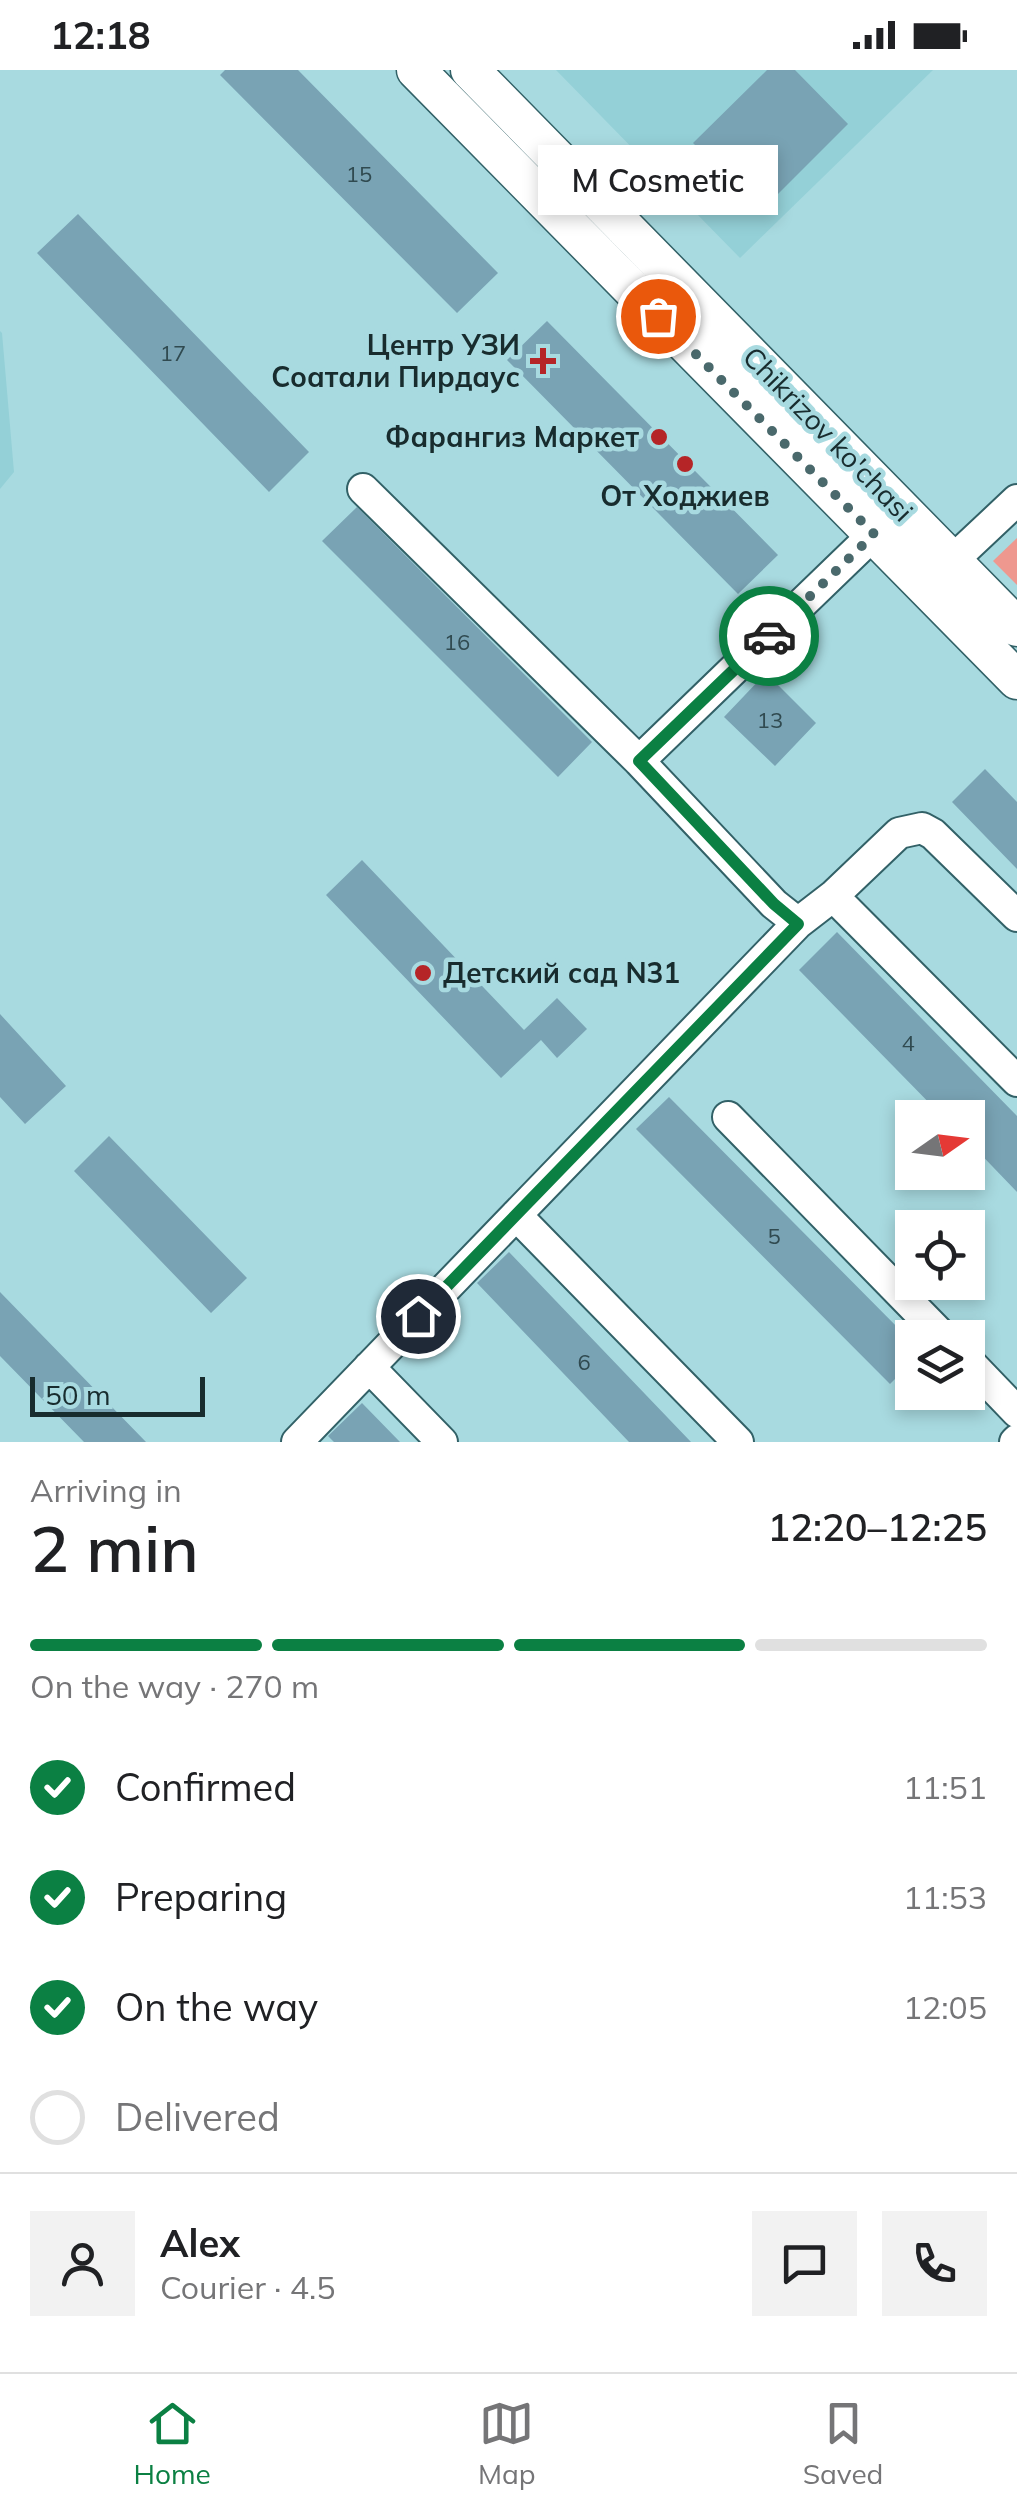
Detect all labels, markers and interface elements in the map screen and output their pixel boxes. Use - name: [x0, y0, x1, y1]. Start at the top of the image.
- text: 12:18: [50, 11, 151, 59]
- callout: M Cosmetic: [538, 146, 778, 216]
- house number: 15: [346, 160, 372, 188]
- text: M Cosmetic: [572, 160, 744, 200]
- pin: [616, 274, 701, 359]
- icon: bag: [631, 289, 686, 344]
- place label: Центр УЗИ Соатали Пирдаус: [271, 327, 520, 394]
- house number: 17: [160, 339, 186, 367]
- street label: Chikrizov ko'chasi: [736, 339, 921, 528]
- marker: Центр УЗИ Соатали Пирдаус: [530, 348, 556, 374]
- place label: Фарангиз Маркет: [385, 419, 639, 454]
- marker: Фарангиз Маркет: [648, 426, 670, 448]
- marker: От Ходжиев: [674, 453, 696, 475]
- place label: От Ходжиев: [600, 478, 770, 513]
- courier: [719, 586, 819, 686]
- icon: car: [742, 609, 797, 664]
- house number: 16: [444, 628, 470, 656]
- house number: 13: [757, 706, 783, 734]
- place label: Детский сад N31: [443, 955, 680, 990]
- marker: Детский сад N31: [412, 962, 434, 984]
- house number: 4: [901, 1029, 915, 1057]
- north arrow: [895, 1100, 985, 1190]
- map controls: [895, 1100, 985, 1410]
- button: locate: [895, 1210, 985, 1300]
- house number: 5: [767, 1222, 781, 1250]
- pin: [376, 1274, 461, 1359]
- icon: home: [391, 1289, 446, 1344]
- button: layers: [895, 1320, 985, 1410]
- house number: 6: [577, 1348, 591, 1376]
- scale bar: [30, 1372, 205, 1416]
- text: 50 m: [45, 1377, 111, 1412]
- text: Arriving in: [30, 1470, 182, 1510]
- text: 12:20–12:25: [767, 1503, 987, 1551]
- text: 2 min: [30, 1507, 199, 1588]
- text: On the way · 270 m: [30, 1666, 319, 1706]
- icon: check: [30, 1760, 85, 1815]
- text: Confirmed: [115, 1763, 296, 1811]
- text: 11:51: [903, 1767, 987, 1807]
- icon: check: [30, 1870, 85, 1925]
- text: Preparing: [115, 1873, 287, 1921]
- text: 11:53: [903, 1877, 987, 1917]
- icon: check: [30, 1980, 85, 2035]
- text: On the way: [115, 1983, 318, 2031]
- text: 12:05: [903, 1987, 987, 2027]
- text: Delivered: [115, 2093, 280, 2141]
- button: person: [30, 2211, 135, 2316]
- button: chat: [752, 2211, 857, 2316]
- button: phone: [882, 2211, 987, 2316]
- text: Alex: [160, 2219, 240, 2267]
- text: Courier · 4.5: [160, 2267, 336, 2307]
- tab: Home: [134, 2396, 211, 2491]
- tab: Map: [478, 2396, 536, 2491]
- tab: Saved: [803, 2396, 883, 2491]

